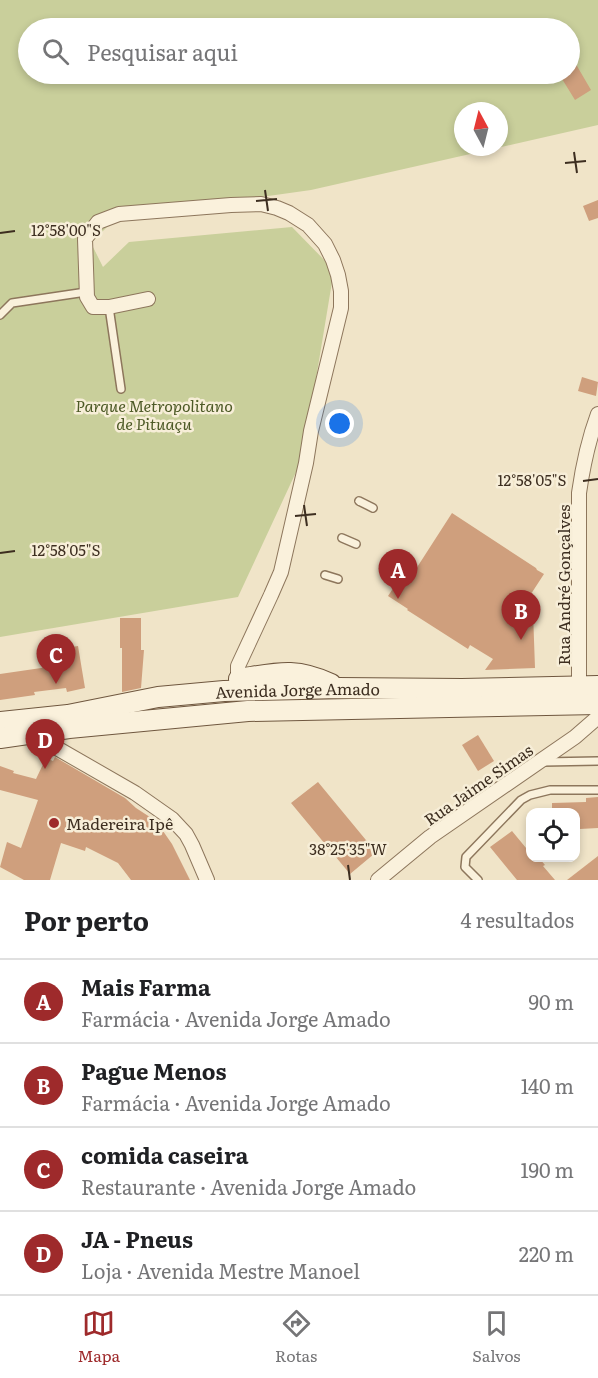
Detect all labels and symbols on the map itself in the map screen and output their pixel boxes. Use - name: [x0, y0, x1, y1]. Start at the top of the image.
- north arrow: [454, 102, 508, 156]
- text: 12°58'00"S: [31, 218, 101, 241]
- park label: Parque Metropolitano de Pituaçu: [75, 393, 233, 435]
- your location: [325, 409, 354, 438]
- text: 12°58'05"S: [497, 468, 567, 491]
- street label: Rua André Gonçalves: [551, 505, 575, 665]
- text: 12°58'05"S: [31, 538, 101, 561]
- pin: A: [378, 550, 418, 599]
- pin: B: [502, 590, 540, 640]
- pin: C: [36, 634, 76, 684]
- street label: Avenida Jorge Amado: [214, 676, 380, 704]
- pin: D: [26, 720, 64, 769]
- street label: Rua Jaime Simas: [419, 737, 537, 831]
- place label: Madereira Ipê: [66, 811, 173, 835]
- marker: Madereira Ipê: [47, 816, 61, 830]
- text: 38°25'35"W: [309, 837, 388, 860]

